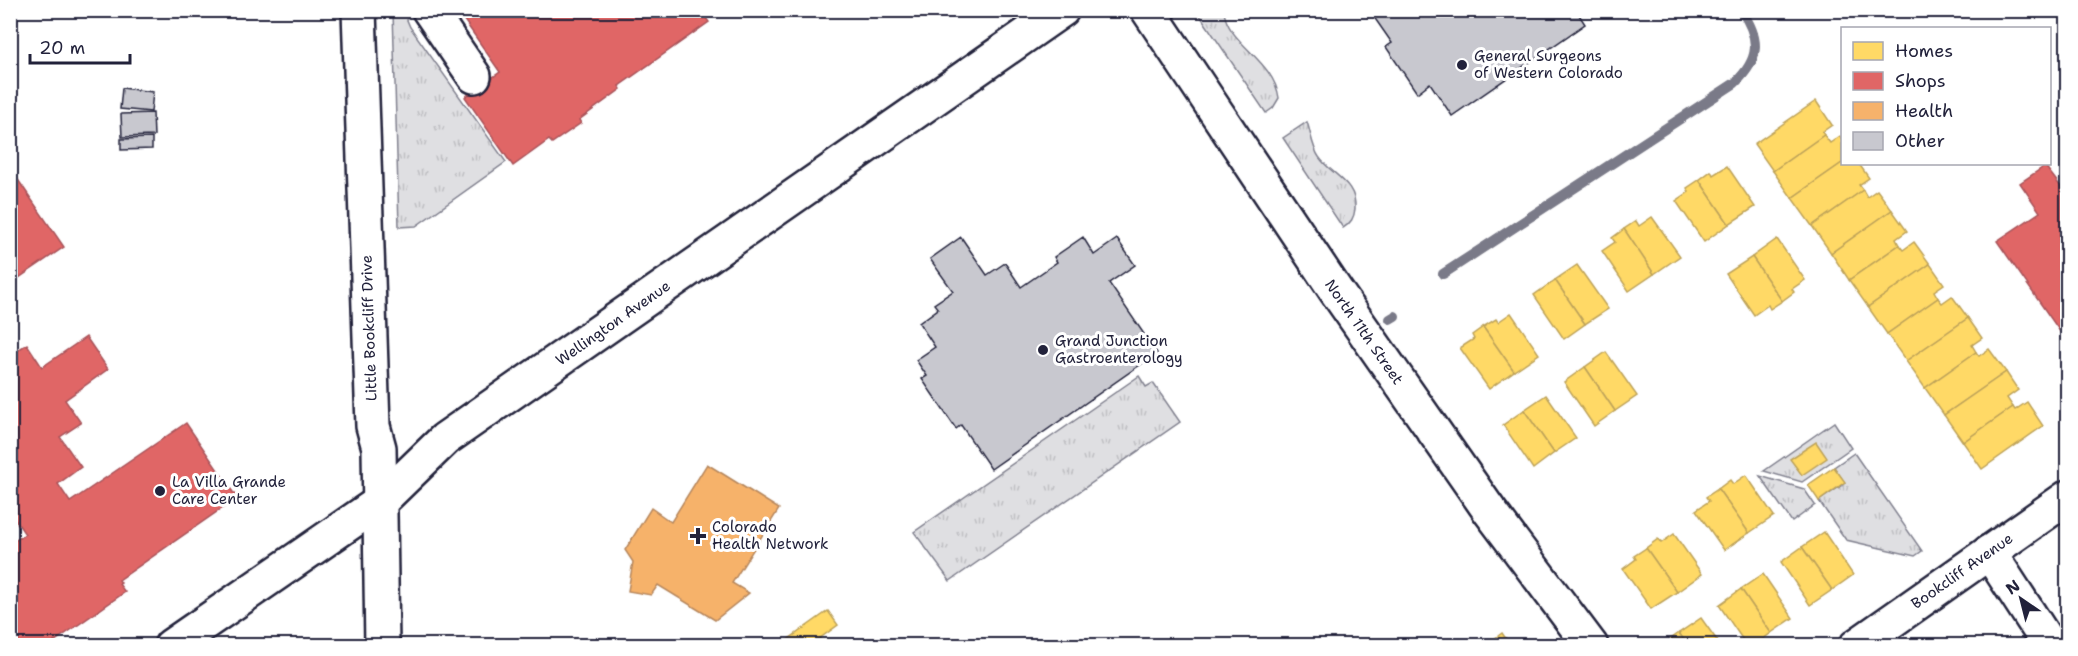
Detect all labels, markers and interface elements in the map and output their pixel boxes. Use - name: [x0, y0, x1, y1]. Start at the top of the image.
- scale bar: [30, 27, 130, 65]
- legend: [1841, 27, 2051, 165]
- text: 20 m: [39, 36, 85, 60]
- text: Homes: [1895, 39, 1953, 63]
- place label: General Surgeons of Western Colorado: [1474, 46, 1623, 83]
- marker: General Surgeons of Western Colorado: [1455, 58, 1469, 72]
- text: Shops: [1895, 69, 1946, 93]
- text: Health: [1895, 99, 1953, 123]
- text: Other: [1895, 129, 1945, 153]
- street label: Little Bookcliff Drive: [356, 255, 382, 401]
- street label: North 11th Street: [1320, 275, 1408, 389]
- street label: Wellington Avenue: [552, 276, 674, 370]
- place label: Grand Junction Gastroenterology: [1055, 331, 1183, 368]
- marker: Grand Junction Gastroenterology: [1036, 343, 1050, 357]
- place label: La Villa Grande Care Center: [172, 472, 286, 509]
- marker: La Villa Grande Care Center: [153, 484, 167, 498]
- place label: Colorado Health Network: [712, 517, 829, 554]
- marker: Colorado Health Network: [689, 527, 707, 545]
- street label: Bookcliff Avenue: [1907, 528, 2017, 614]
- north arrow: [1991, 569, 2051, 629]
- text: N: [2001, 575, 2024, 599]

